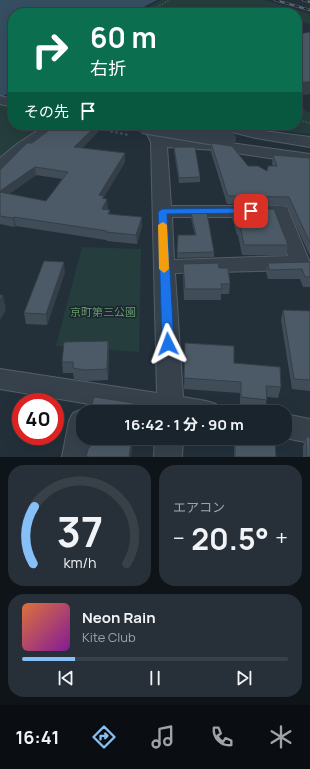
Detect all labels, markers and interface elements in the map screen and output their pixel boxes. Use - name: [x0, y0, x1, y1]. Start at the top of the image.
- text: 60 m: [90, 18, 157, 56]
- icon: right: [24, 24, 76, 76]
- text: 右折: [90, 56, 126, 80]
- icon: arrive: [77, 100, 99, 122]
- text: その先: [24, 101, 69, 122]
- pin: [234, 194, 268, 228]
- icon: arrive: [240, 200, 262, 222]
- park label: 京町第三公園: [70, 304, 136, 319]
- position arrow: [147, 323, 189, 365]
- speed limit sign: 40: [12, 393, 64, 445]
- text: 16:42 · 1 分 · 90 m: [124, 414, 244, 435]
- text: エアコン: [173, 498, 225, 516]
- text: 37: [56, 502, 103, 558]
- text: 20.5°: [191, 518, 269, 559]
- text: −: [173, 523, 185, 553]
- text: +: [275, 523, 288, 553]
- text: km/h: [63, 552, 96, 571]
- text: Neon Rain: [82, 607, 156, 628]
- text: Kite Club: [82, 628, 136, 646]
- icon: previous: [55, 667, 77, 689]
- icon: pause: [144, 667, 166, 689]
- icon: next: [233, 667, 255, 689]
- icon: directions: [90, 723, 118, 751]
- icon: music: [149, 723, 177, 751]
- icon: phone: [208, 723, 236, 751]
- icon: climate: [267, 723, 295, 751]
- text: 16:41: [15, 725, 59, 749]

